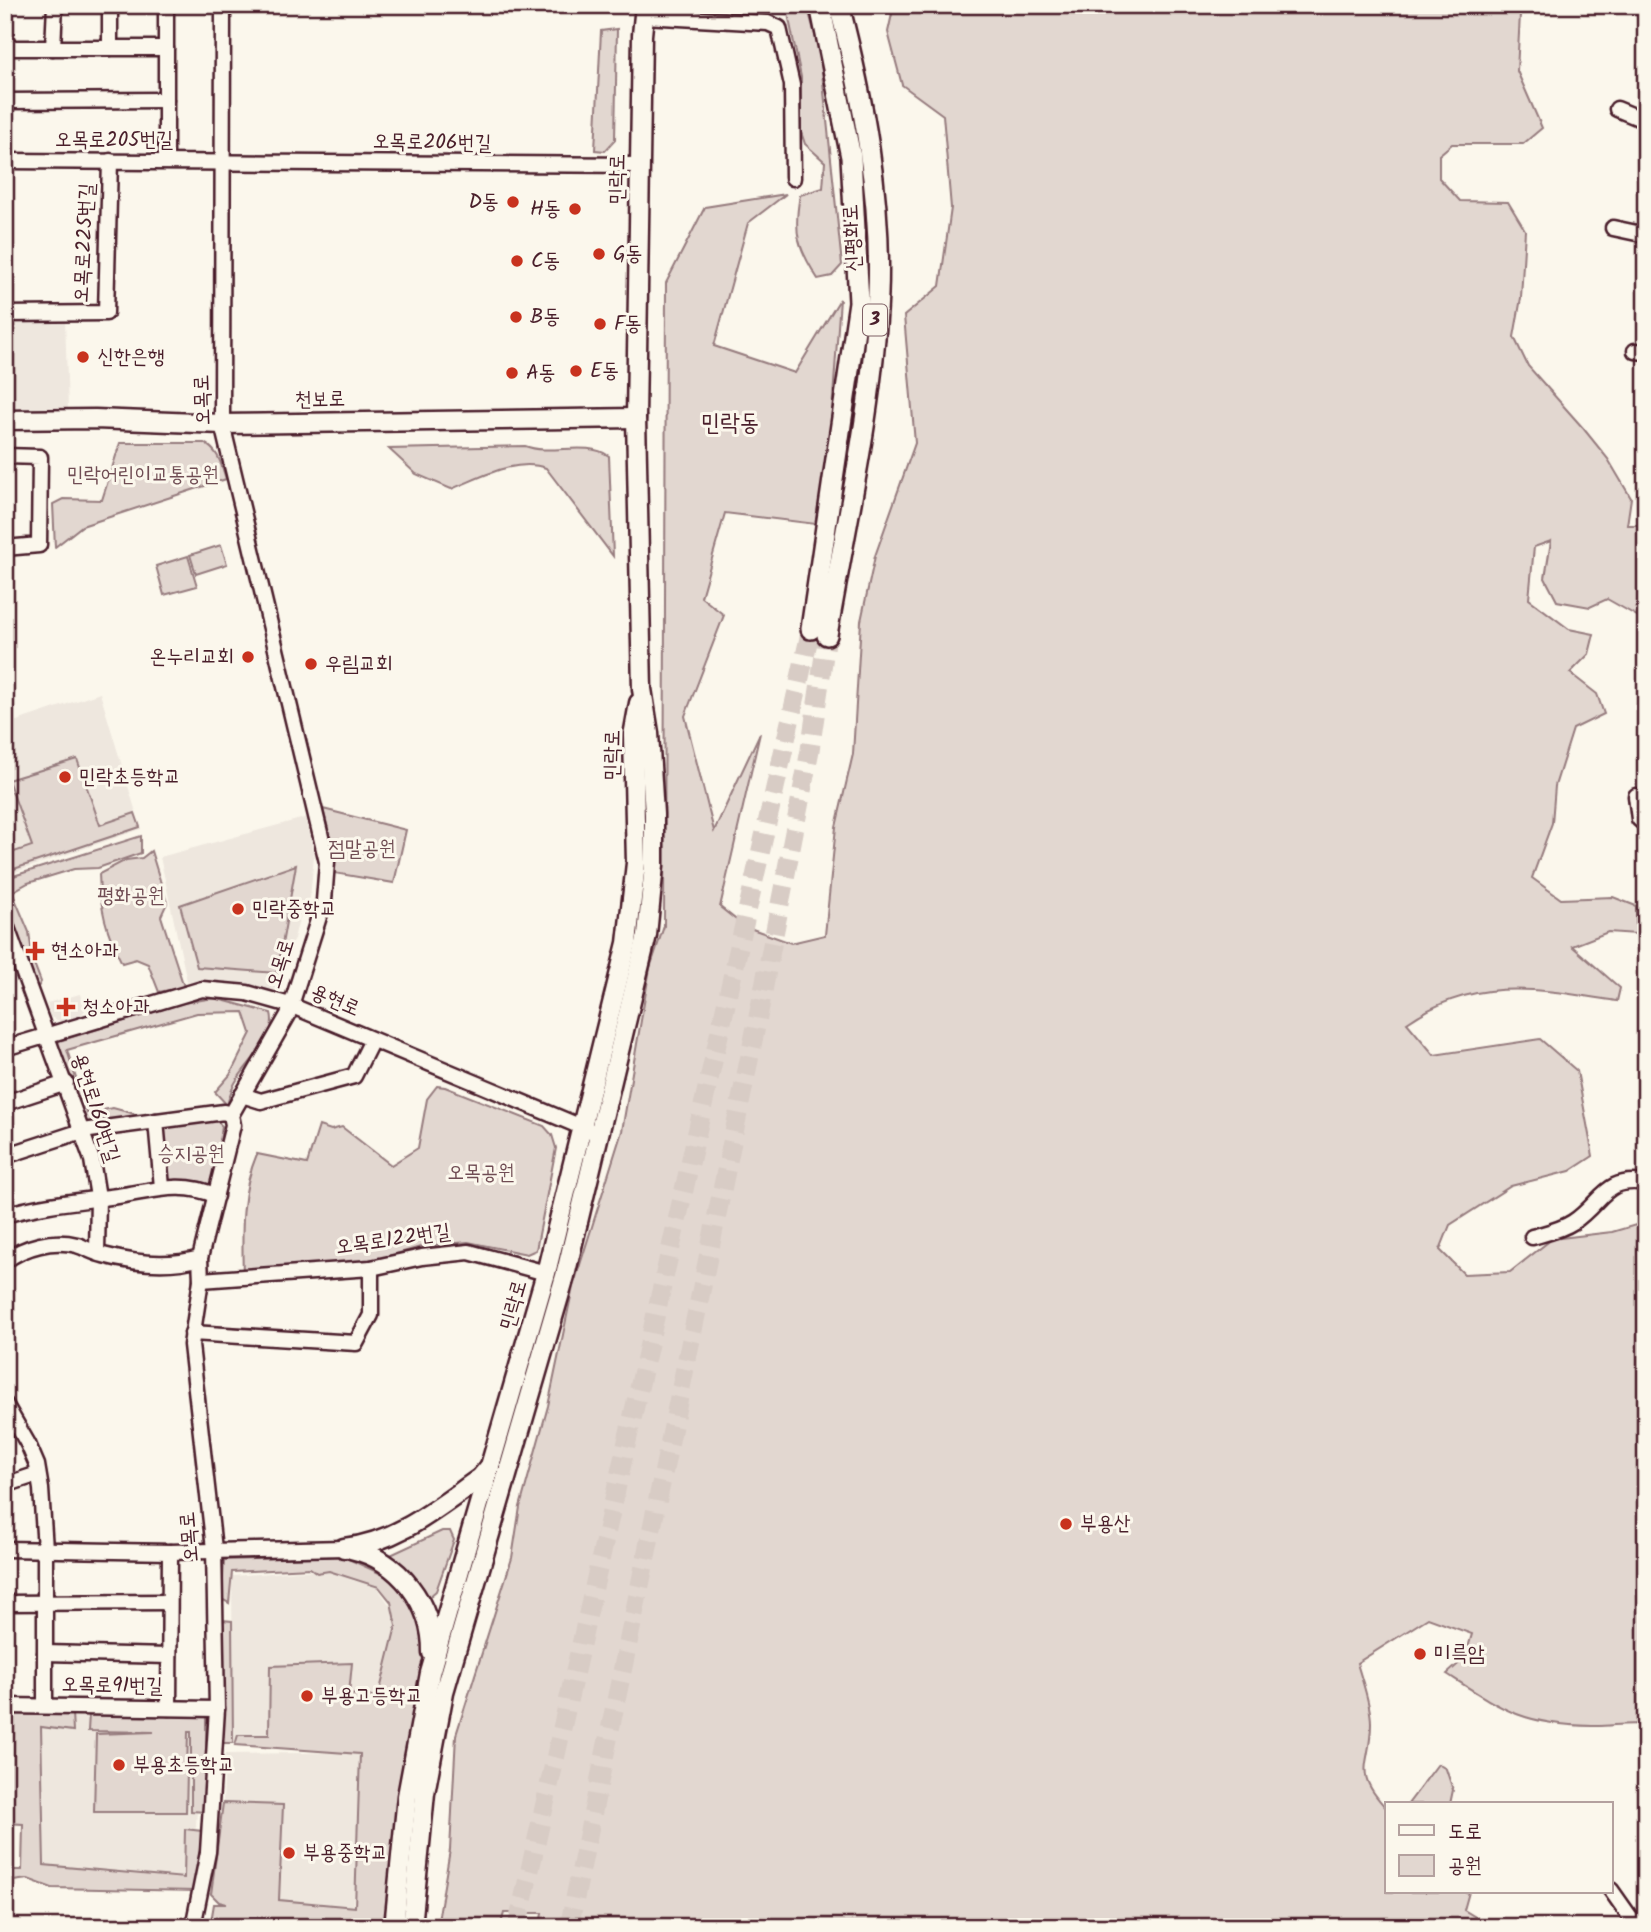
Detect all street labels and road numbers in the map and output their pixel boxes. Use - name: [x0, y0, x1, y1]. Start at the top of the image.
- street label: 오목로205번길: [55, 124, 173, 157]
- street label: 오목로206번길: [372, 125, 492, 161]
- street label: 민락로: [601, 153, 635, 205]
- street label: 오목로225번길: [65, 182, 105, 304]
- street label: 신평화로: [835, 203, 871, 273]
- road number: 3: [863, 304, 887, 336]
- street label: 오목로: [186, 374, 220, 426]
- street label: 천보로: [294, 383, 346, 417]
- street label: 민락로: [596, 729, 630, 781]
- street label: 오목로: [258, 935, 304, 993]
- street label: 용현로: [305, 976, 365, 1026]
- street label: 용현로160번길: [62, 1049, 128, 1167]
- street label: 오목로122번길: [334, 1216, 453, 1264]
- street label: 민락로: [491, 1276, 537, 1334]
- street label: 오목로: [171, 1510, 209, 1564]
- street label: 오목로91번길: [61, 1669, 163, 1703]

